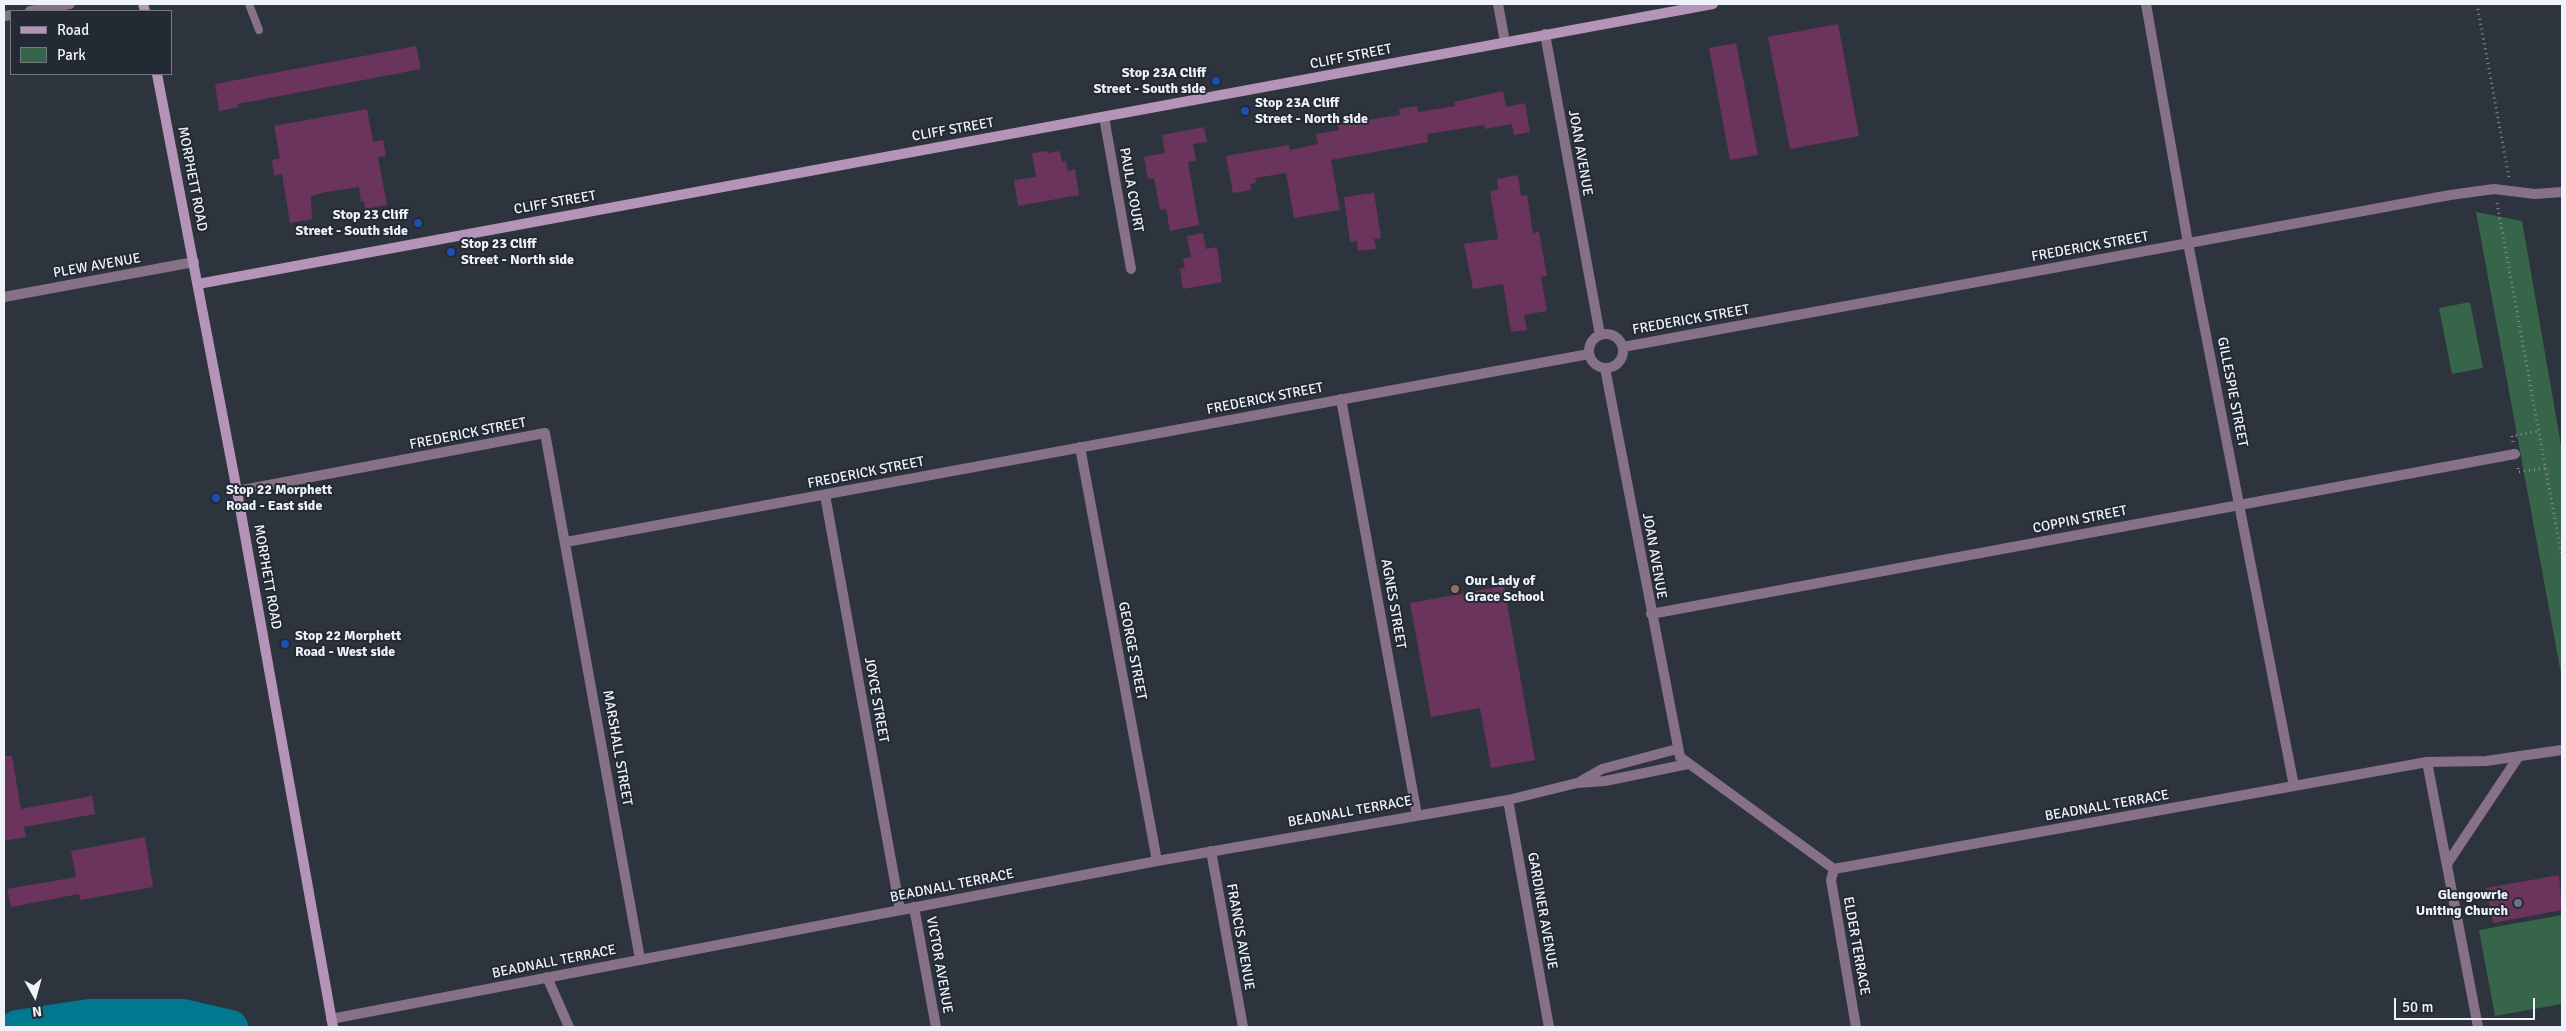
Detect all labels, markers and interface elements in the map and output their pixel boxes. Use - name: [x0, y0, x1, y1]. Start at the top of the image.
- legend: [10, 10, 172, 75]
- text: Road: [57, 21, 89, 39]
- street label: CLIFF STREET: [1309, 41, 1393, 73]
- text: Park: [57, 46, 86, 64]
- place label: Stop 23A Cliff Street - South side: [1093, 65, 1206, 98]
- marker: Stop 23A Cliff Street - South side: [1210, 75, 1222, 87]
- place label: Stop 23A Cliff Street - North side: [1255, 95, 1368, 128]
- marker: Stop 23A Cliff Street - North side: [1239, 105, 1251, 117]
- street label: JOAN AVENUE: [1564, 109, 1596, 197]
- street label: CLIFF STREET: [911, 115, 995, 145]
- street label: MORPHETT ROAD: [174, 125, 210, 233]
- street label: PAULA COURT: [1115, 146, 1147, 234]
- street label: CLIFF STREET: [513, 188, 597, 218]
- place label: Stop 23 Cliff Street - South side: [295, 207, 408, 240]
- marker: Stop 23 Cliff Street - South side: [412, 217, 424, 229]
- street label: FREDERICK STREET: [2030, 228, 2150, 266]
- place label: Stop 23 Cliff Street - North side: [461, 236, 574, 268]
- marker: Stop 23 Cliff Street - North side: [445, 246, 457, 258]
- street label: PLEW AVENUE: [52, 250, 142, 282]
- street label: FREDERICK STREET: [1631, 301, 1751, 339]
- street label: GILLESPIE STREET: [2213, 336, 2251, 448]
- street label: FREDERICK STREET: [1205, 379, 1325, 419]
- street label: FREDERICK STREET: [408, 414, 528, 454]
- street label: FREDERICK STREET: [806, 453, 926, 493]
- place label: Stop 22 Morphett Road - East side: [226, 482, 332, 514]
- marker: Stop 22 Morphett Road - East side: [210, 492, 222, 504]
- street label: COPPIN STREET: [2031, 503, 2129, 537]
- street label: JOAN AVENUE: [1638, 512, 1670, 600]
- street label: MORPHETT ROAD: [249, 523, 285, 631]
- street label: AGNES STREET: [1377, 558, 1409, 650]
- place label: Our Lady of Grace School: [1465, 573, 1544, 606]
- marker: Our Lady of Grace School: [1449, 583, 1461, 595]
- street label: GEORGE STREET: [1114, 600, 1150, 702]
- place label: Stop 22 Morphett Road - West side: [295, 628, 401, 660]
- marker: Stop 22 Morphett Road - West side: [279, 638, 291, 650]
- street label: JOYCE STREET: [860, 656, 892, 744]
- street label: MARSHALL STREET: [599, 689, 635, 807]
- street label: BEADNALL TERRACE: [2044, 787, 2170, 825]
- street label: BEADNALL TERRACE: [1287, 793, 1413, 831]
- street label: GARDINER AVENUE: [1523, 851, 1561, 971]
- street label: BEADNALL TERRACE: [889, 866, 1015, 906]
- street label: FRANCIS AVENUE: [1222, 882, 1258, 992]
- place label: Glengowrie Uniting Church: [2416, 887, 2508, 920]
- street label: ELDER TERRACE: [1839, 895, 1873, 997]
- marker: Glengowrie Uniting Church: [2512, 897, 2524, 909]
- street label: VICTOR AVENUE: [922, 915, 956, 1015]
- street label: BEADNALL TERRACE: [491, 942, 617, 982]
- north arrow: [10, 971, 60, 1021]
- scale bar: [2396, 988, 2537, 1020]
- text: 50 m: [2402, 998, 2433, 1016]
- text: N: [31, 1002, 43, 1020]

